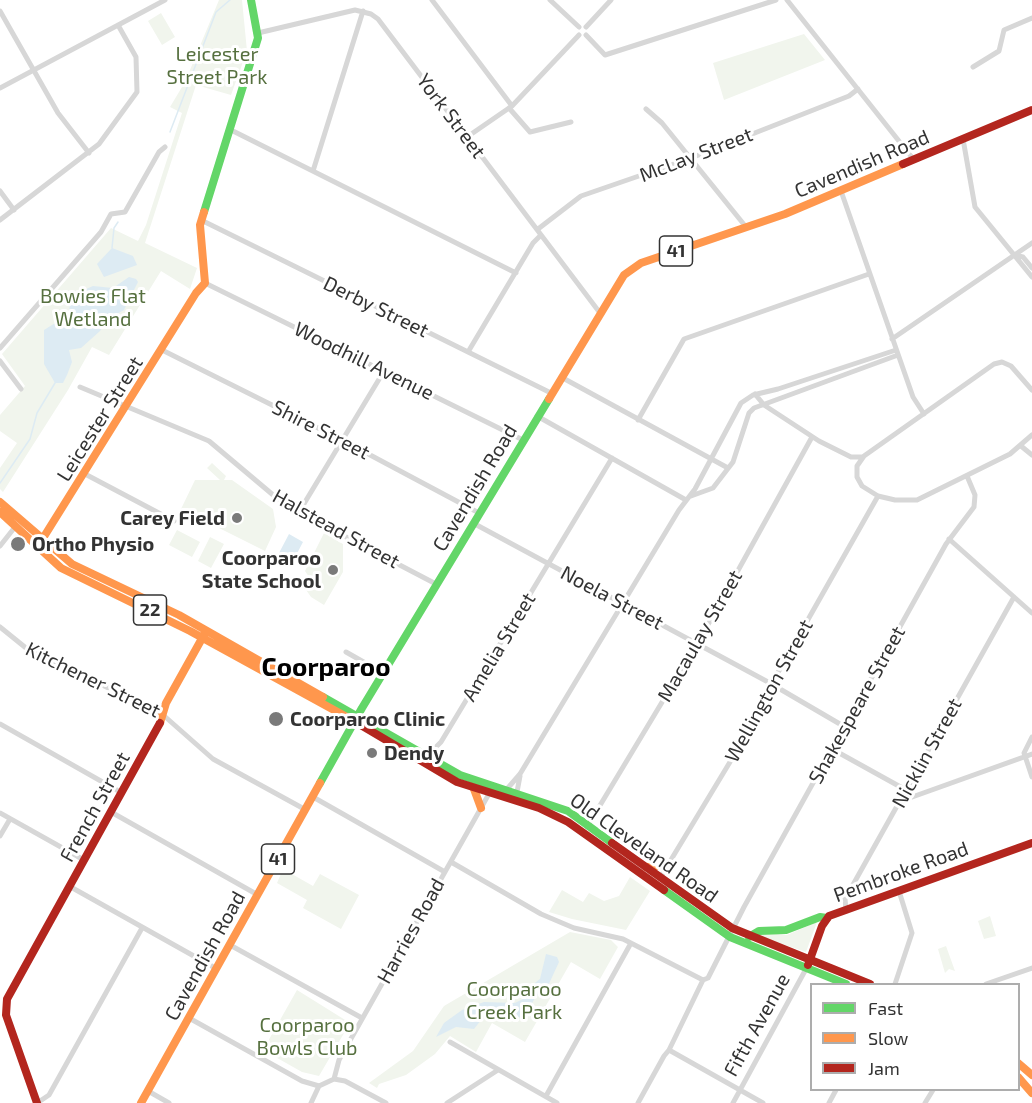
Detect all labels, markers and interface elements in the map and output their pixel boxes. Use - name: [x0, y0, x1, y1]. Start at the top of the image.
- park label: Leicester Street Park: [167, 42, 267, 89]
- street label: York Street: [411, 69, 491, 163]
- street label: McLay Street: [636, 122, 756, 188]
- street label: Cavendish Road: [791, 125, 933, 203]
- road number: 41: [660, 236, 692, 266]
- street label: Derby Street: [320, 271, 432, 343]
- park label: Bowies Flat Wetland: [40, 284, 146, 331]
- street label: Woodhill Avenue: [290, 317, 438, 405]
- street label: Leicester Street: [52, 352, 148, 486]
- street label: Shire Street: [268, 395, 374, 465]
- street label: Cavendish Road: [428, 420, 522, 556]
- street label: Halstead Street: [268, 484, 404, 574]
- place label: Carey Field: [120, 506, 225, 530]
- marker: Carey Field: [230, 511, 244, 525]
- place label: Ortho Physio: [32, 532, 154, 556]
- marker: Ortho Physio: [9, 535, 27, 553]
- place label: Coorparoo State School: [202, 546, 321, 593]
- street label: Noela Street: [556, 561, 668, 635]
- marker: Coorparoo State School: [326, 563, 340, 577]
- street label: Macaulay Street: [653, 566, 747, 706]
- street label: Amelia Street: [457, 588, 541, 706]
- road number: 22: [134, 595, 166, 625]
- street label: Wellington Street: [720, 615, 818, 767]
- street label: Shakespeare Street: [804, 622, 910, 788]
- street label: Kitchener Street: [22, 637, 164, 723]
- district label: Coorparoo: [261, 651, 391, 683]
- street label: Nicklin Street: [887, 694, 967, 812]
- place label: Coorparoo Clinic: [290, 707, 445, 731]
- marker: Coorparoo Clinic: [267, 710, 285, 728]
- place label: Dendy: [384, 741, 444, 765]
- marker: Dendy: [365, 746, 379, 760]
- street label: French Street: [55, 748, 135, 866]
- street label: Old Cleveland Road: [565, 788, 723, 908]
- street label: Pembroke Road: [830, 837, 972, 907]
- road number: 41: [262, 844, 294, 874]
- street label: Harries Road: [372, 874, 450, 988]
- street label: Cavendish Road: [160, 887, 250, 1025]
- street label: Fifth Avenue: [719, 969, 795, 1081]
- park label: Coorparoo Creek Park: [466, 977, 562, 1024]
- legend: [810, 983, 1020, 1091]
- text: Fast: [868, 997, 903, 1019]
- park label: Coorparoo Bowls Club: [257, 1013, 357, 1060]
- text: Slow: [868, 1027, 908, 1049]
- text: Jam: [868, 1057, 900, 1079]

